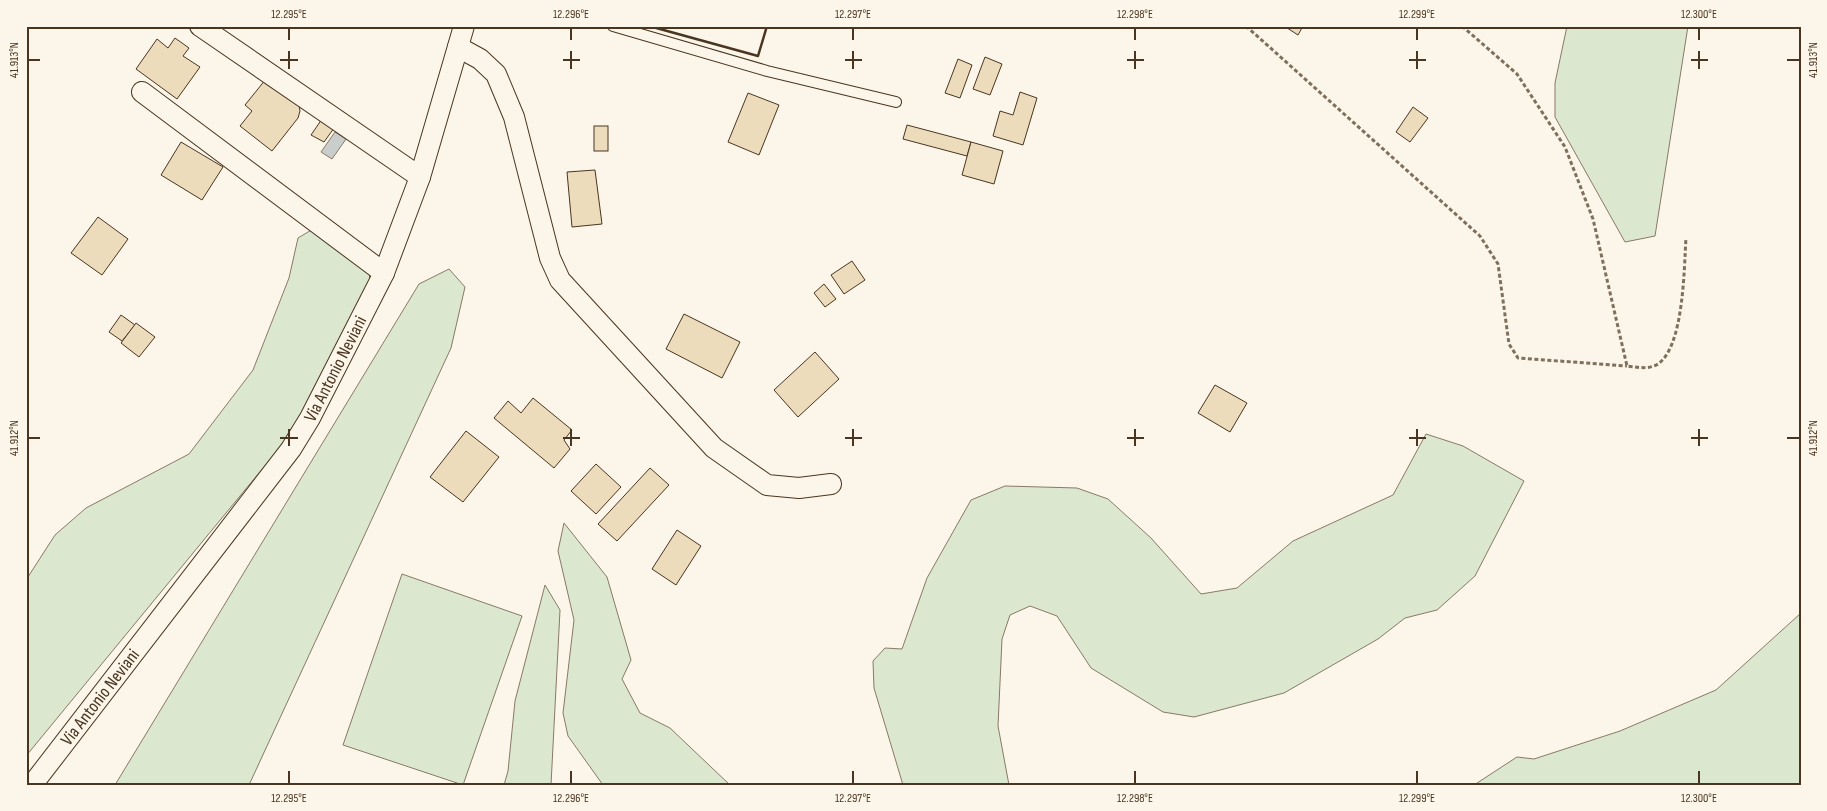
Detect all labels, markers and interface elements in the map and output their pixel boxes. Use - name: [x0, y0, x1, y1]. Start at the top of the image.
- text: 12.295°E: [271, 7, 307, 22]
- text: 12.296°E: [553, 7, 589, 22]
- text: 12.297°E: [835, 7, 871, 22]
- text: 12.298°E: [1117, 7, 1153, 22]
- text: 12.299°E: [1399, 7, 1435, 22]
- text: 12.300°E: [1681, 7, 1717, 22]
- text: 41.913°N: [7, 42, 22, 78]
- text: 41.913°N: [1806, 42, 1821, 78]
- street label: Via Antonio Neviani: [299, 312, 371, 425]
- text: 41.912°N: [7, 420, 22, 456]
- text: 41.912°N: [1806, 420, 1821, 456]
- street label: Via Antonio Neviani: [56, 645, 144, 749]
- text: 12.295°E: [271, 791, 307, 806]
- text: 12.296°E: [553, 791, 589, 806]
- text: 12.297°E: [835, 791, 871, 806]
- text: 12.298°E: [1117, 791, 1153, 806]
- text: 12.299°E: [1399, 791, 1435, 806]
- text: 12.300°E: [1681, 791, 1717, 806]

